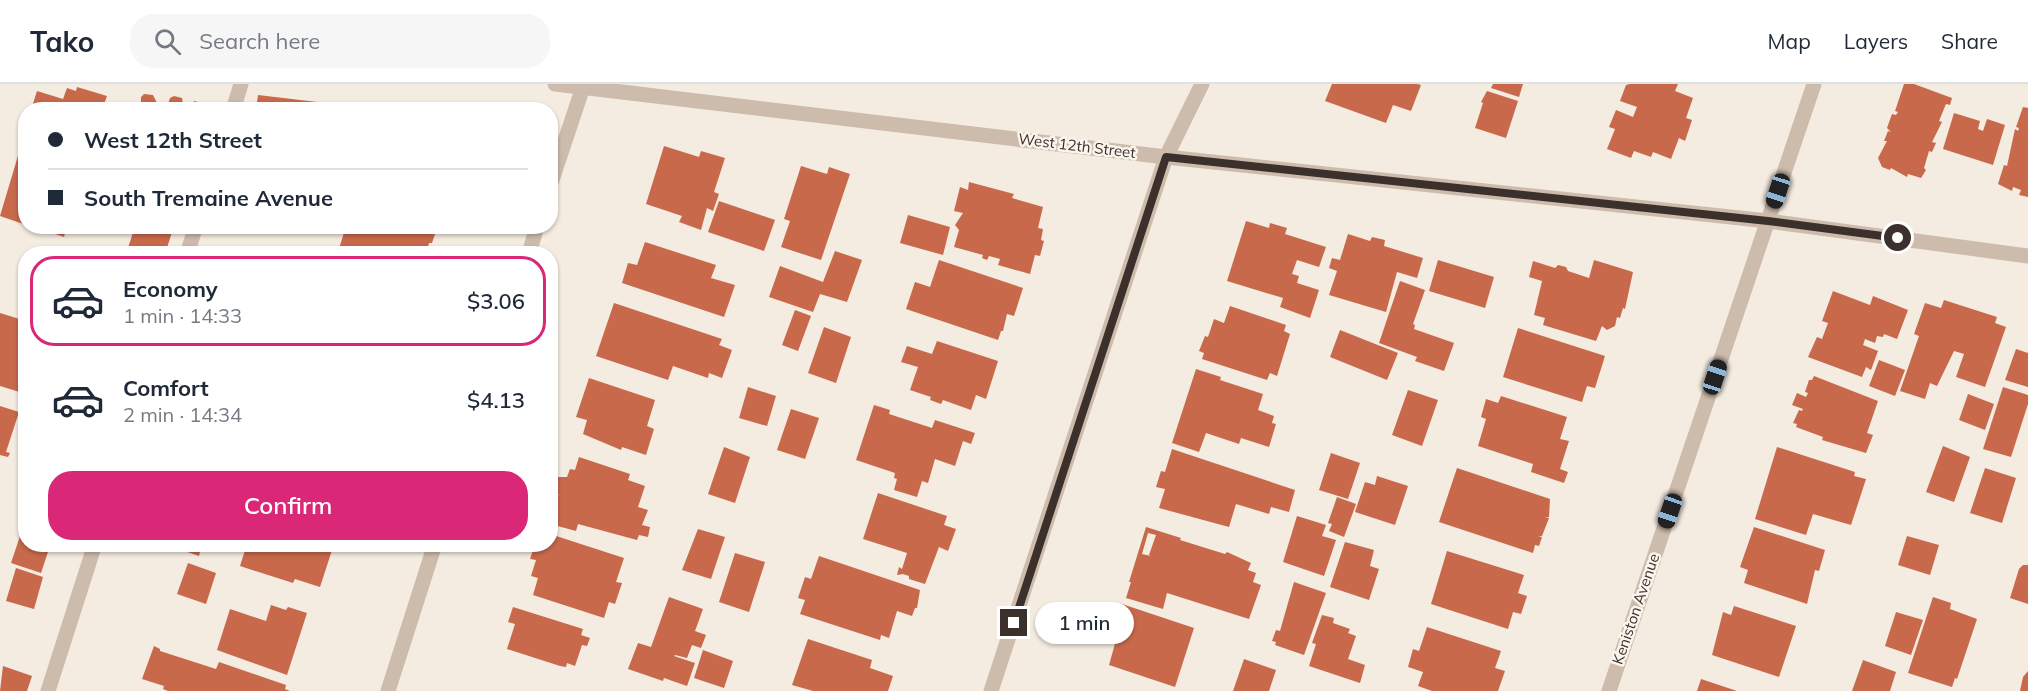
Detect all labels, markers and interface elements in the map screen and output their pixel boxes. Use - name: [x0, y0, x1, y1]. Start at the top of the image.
- search box: [130, 14, 550, 68]
- text: Tako: [30, 24, 94, 59]
- icon: search: [151, 25, 184, 58]
- text: Search here: [199, 27, 320, 55]
- text: Map: [1768, 28, 1811, 54]
- text: Layers: [1844, 28, 1908, 54]
- text: Share: [1941, 28, 1998, 54]
- text: West 12th Street: [84, 126, 262, 154]
- street label: West 12th Street: [1017, 129, 1137, 162]
- car: [1764, 171, 1792, 211]
- text: South Tremaine Avenue: [84, 184, 333, 212]
- route start: [1884, 224, 1911, 251]
- icon: car: [51, 274, 105, 328]
- text: Economy: [123, 275, 218, 303]
- text: $3.06: [467, 287, 525, 315]
- text: 1 min · 14:33: [123, 303, 242, 328]
- car: [1701, 357, 1729, 397]
- icon: car: [51, 373, 105, 427]
- text: Comfort: [123, 374, 209, 402]
- text: $4.13: [467, 386, 525, 414]
- text: 2 min · 14:34: [123, 402, 242, 427]
- button: Confirm: [48, 471, 528, 540]
- car: [1656, 491, 1684, 531]
- street label: Keniston Avenue: [1608, 551, 1663, 667]
- callout: 1 min: [1035, 602, 1134, 644]
- route end: [1000, 609, 1027, 636]
- text: 1 min: [1059, 610, 1110, 635]

